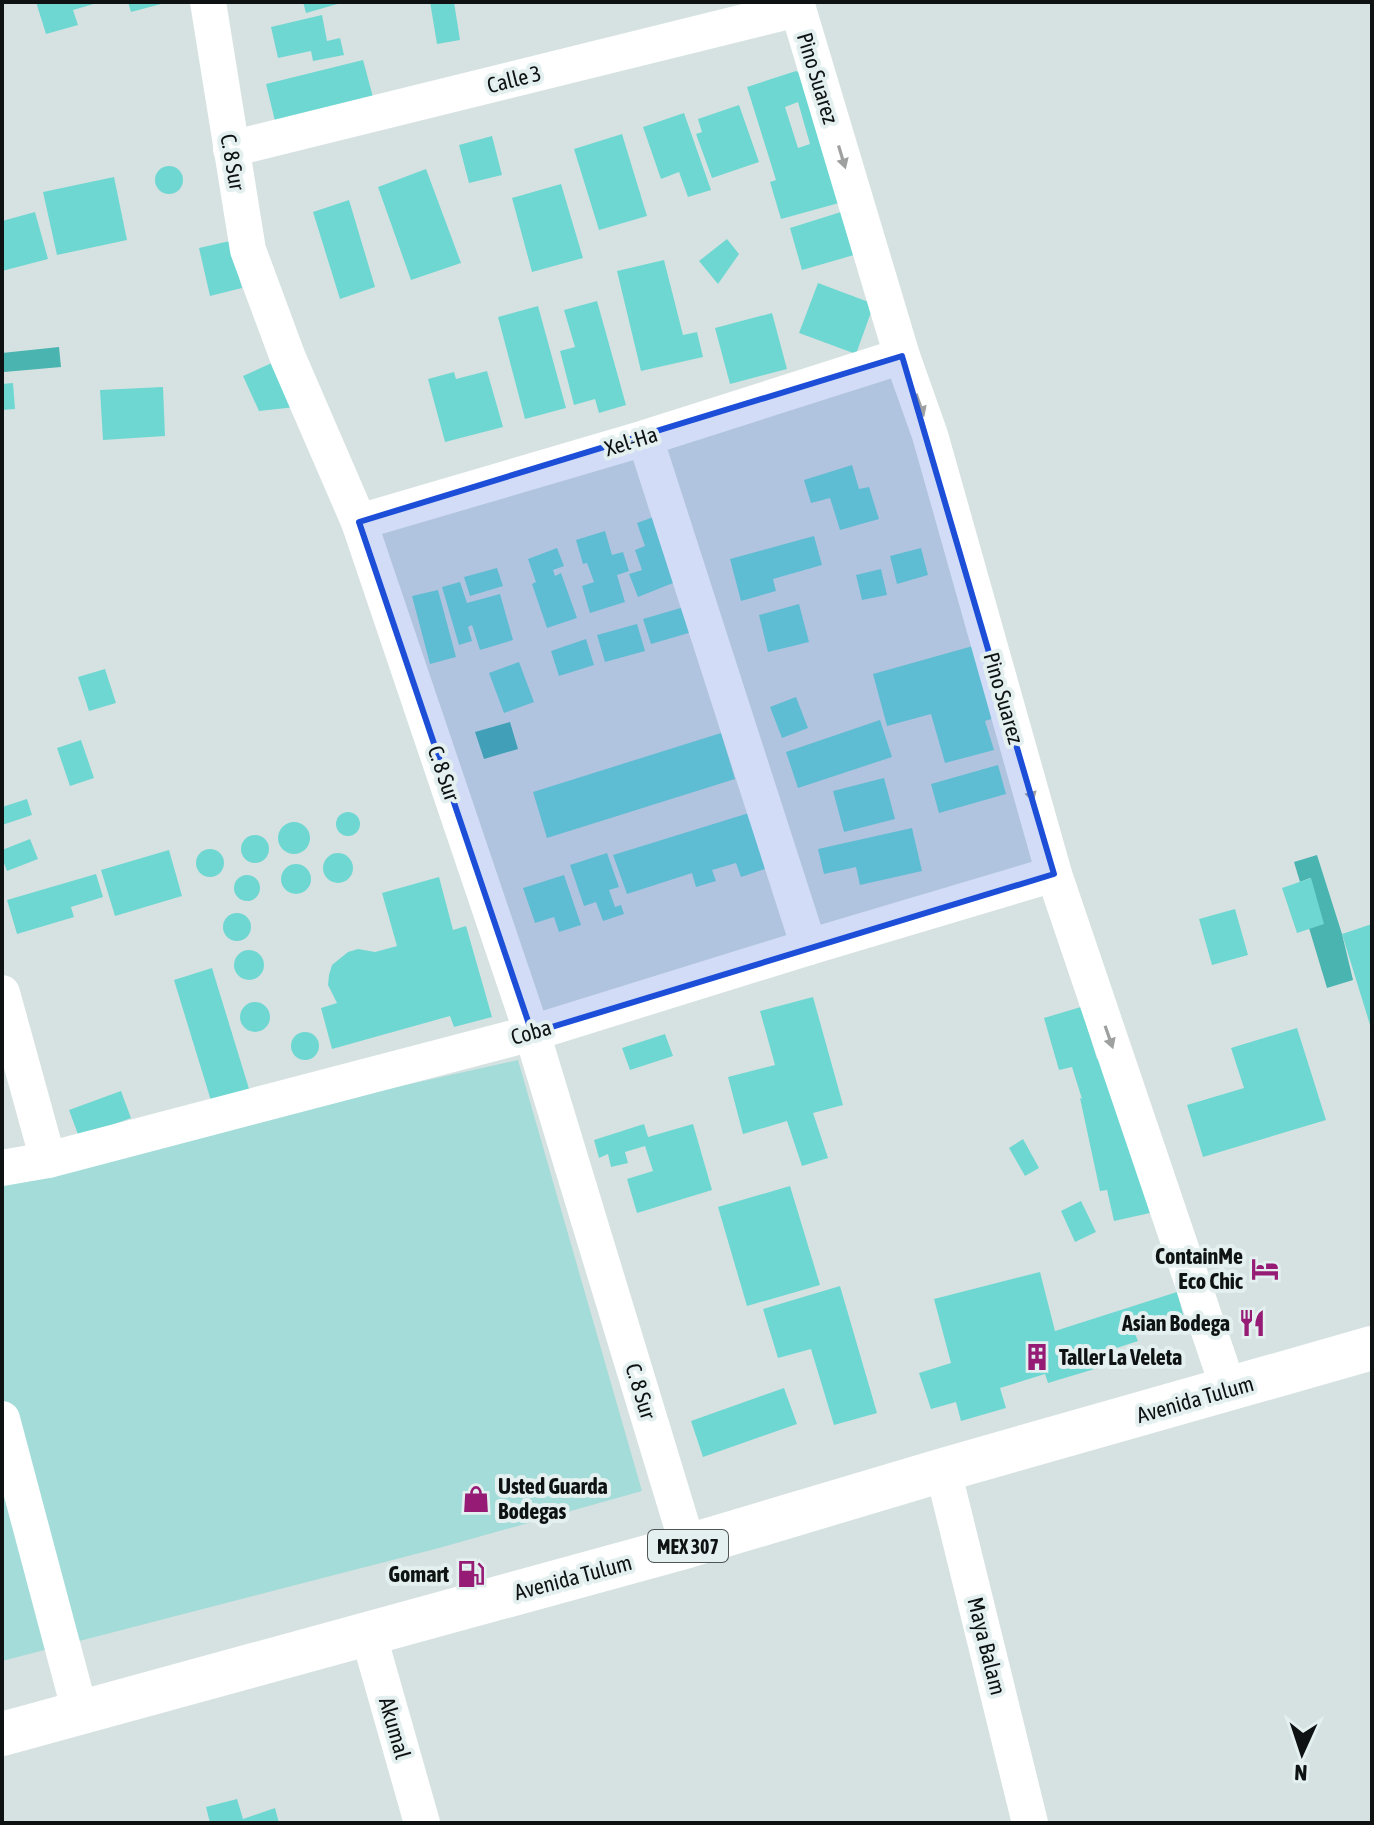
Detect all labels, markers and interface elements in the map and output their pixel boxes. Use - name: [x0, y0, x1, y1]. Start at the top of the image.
- street label: Pino Suarez: [792, 29, 844, 127]
- street label: Calle 3: [484, 60, 544, 98]
- street label: C. 8 Sur: [215, 132, 251, 193]
- one-way arrow: [836, 146, 849, 170]
- one-way arrow: [914, 394, 926, 418]
- street label: Xel-Ha: [601, 421, 661, 461]
- street label: Pino Suarez: [979, 649, 1029, 747]
- street label: C. 8 Sur: [423, 742, 466, 804]
- one-way arrow: [1024, 778, 1037, 802]
- street label: Coba: [508, 1014, 554, 1050]
- one-way arrow: [1104, 1026, 1116, 1050]
- place label: ContainMe Eco Chic: [1155, 1243, 1244, 1294]
- hotel icon: ContainMe Eco Chic: [1250, 1254, 1280, 1284]
- restaurant icon: Asian Bodega: [1237, 1308, 1267, 1338]
- place label: Asian Bodega: [1121, 1310, 1230, 1336]
- building icon: Taller La Veleta: [1022, 1342, 1052, 1372]
- place label: Taller La Veleta: [1059, 1344, 1182, 1370]
- street label: C. 8 Sur: [620, 1360, 662, 1422]
- street label: Avenida Tulum: [1134, 1370, 1256, 1428]
- place label: Usted Guarda Bodegas: [498, 1473, 608, 1524]
- shop icon: Usted Guarda Bodegas: [461, 1484, 491, 1514]
- road number: MEX 307: [648, 1530, 728, 1562]
- street label: Avenida Tulum: [511, 1549, 635, 1605]
- fuel station icon: Gomart: [456, 1559, 486, 1589]
- place label: Gomart: [388, 1561, 450, 1587]
- street label: Maya Balam: [962, 1595, 1012, 1697]
- street label: Akumal: [374, 1694, 416, 1762]
- north arrow: [1262, 1713, 1342, 1793]
- text: N: [1294, 1760, 1308, 1786]

